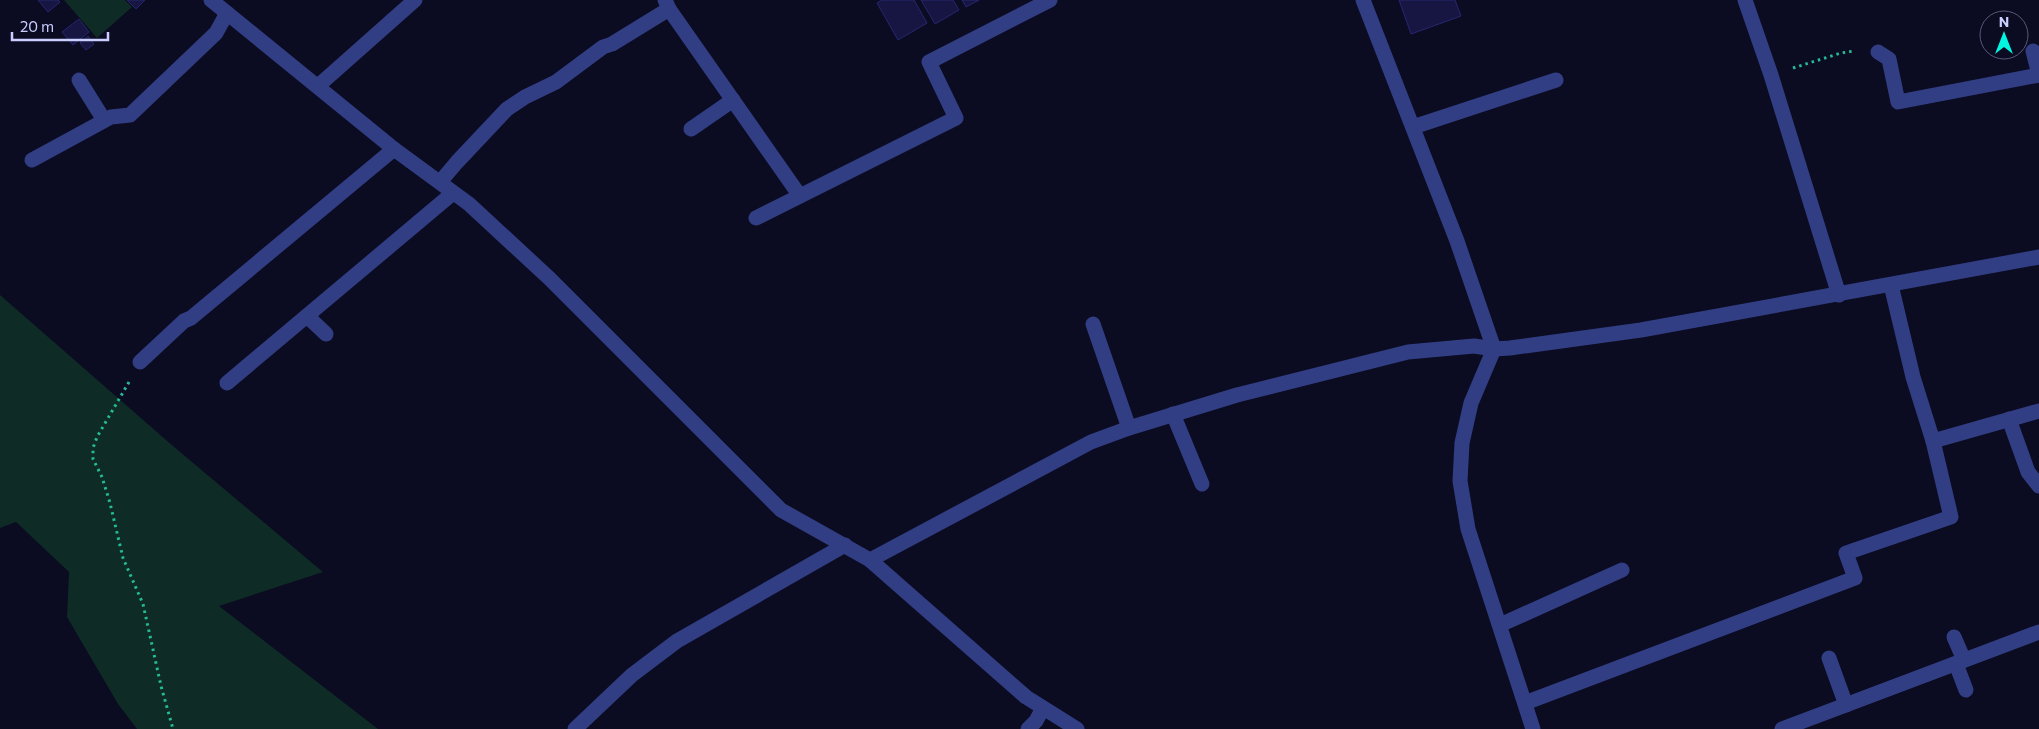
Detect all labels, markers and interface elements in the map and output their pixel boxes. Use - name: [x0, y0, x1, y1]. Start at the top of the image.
- scale bar: [12, 10, 109, 42]
- north arrow: [1979, 10, 2029, 60]
- text: N: [1999, 13, 2009, 30]
- text: 20 m: [20, 17, 54, 35]

